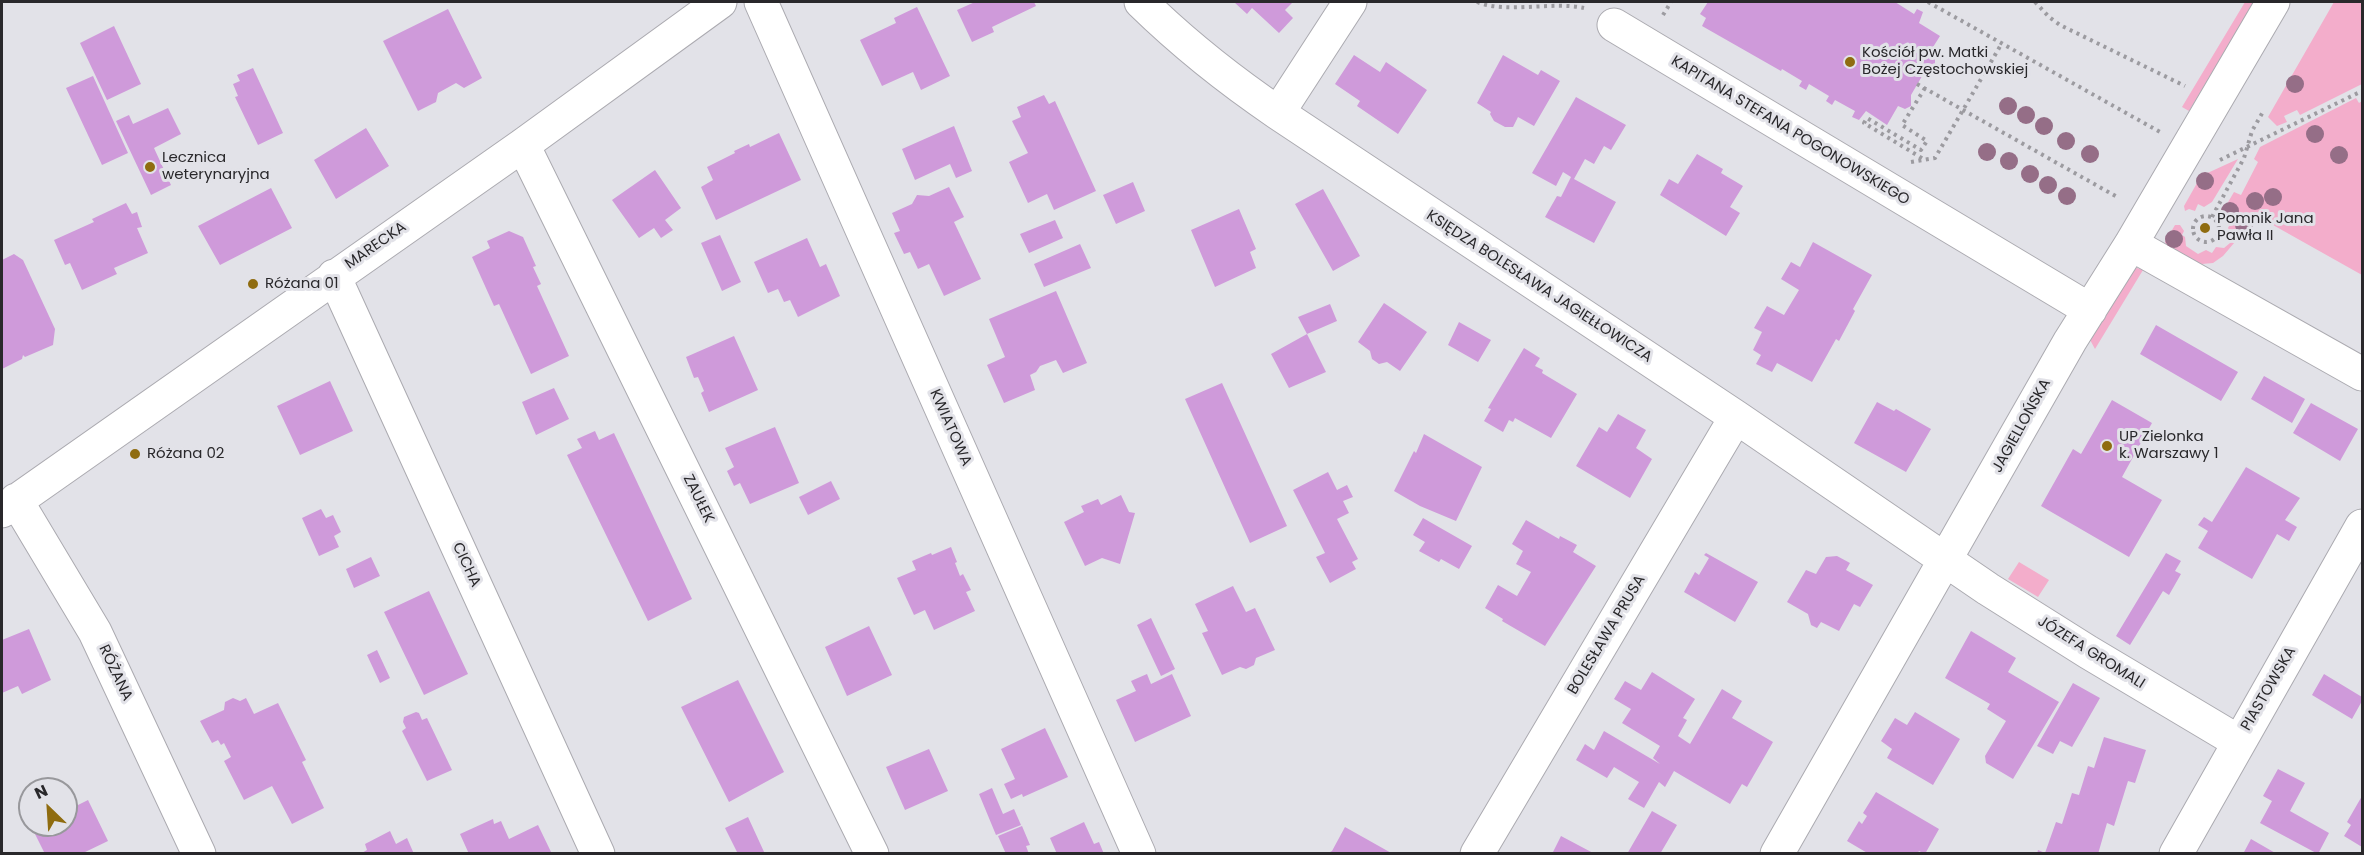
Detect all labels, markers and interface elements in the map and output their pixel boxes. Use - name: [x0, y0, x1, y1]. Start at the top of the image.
- place label: Kościół pw. Matki Bożej Częstochowskiej: [1862, 44, 2028, 79]
- street label: KAPITANA STEFANA POGONOWSKIEGO: [1668, 53, 1912, 209]
- marker: Kościół pw. Matki Bożej Częstochowskiej: [1843, 55, 1857, 69]
- place label: Lecznica weterynaryjna: [162, 149, 270, 184]
- marker: Lecznica weterynaryjna: [143, 160, 157, 174]
- street label: KSIĘDZA BOLESŁAWA JAGIEŁŁOWICZA: [1423, 207, 1655, 367]
- place label: Pomnik Jana Pawła II: [2217, 210, 2314, 245]
- street label: MARECKA: [342, 218, 410, 274]
- marker: Pomnik Jana Pawła II: [2198, 221, 2212, 235]
- place label: Różana 01: [265, 275, 339, 293]
- marker: Różana 01: [246, 277, 260, 291]
- street label: JAGIELLOŃSKA: [1989, 376, 2055, 476]
- street label: KWIATOWA: [925, 387, 975, 469]
- place label: UP Zielonka k. Warszawy 1: [2119, 428, 2219, 463]
- marker: UP Zielonka k. Warszawy 1: [2100, 439, 2114, 453]
- place label: Różana 02: [147, 445, 224, 463]
- marker: Różana 02: [128, 447, 142, 461]
- street label: ZAUŁEK: [679, 472, 717, 526]
- street label: CICHA: [448, 540, 484, 590]
- street label: BOLESŁAWA PRUSA: [1564, 572, 1650, 698]
- street label: JÓZEFA GROMALI: [2034, 613, 2148, 693]
- street label: RÓŻANA: [94, 642, 136, 704]
- street label: PIASTOWSKA: [2238, 644, 2300, 734]
- north arrow: [18, 777, 78, 837]
- text: N: [31, 779, 51, 805]

